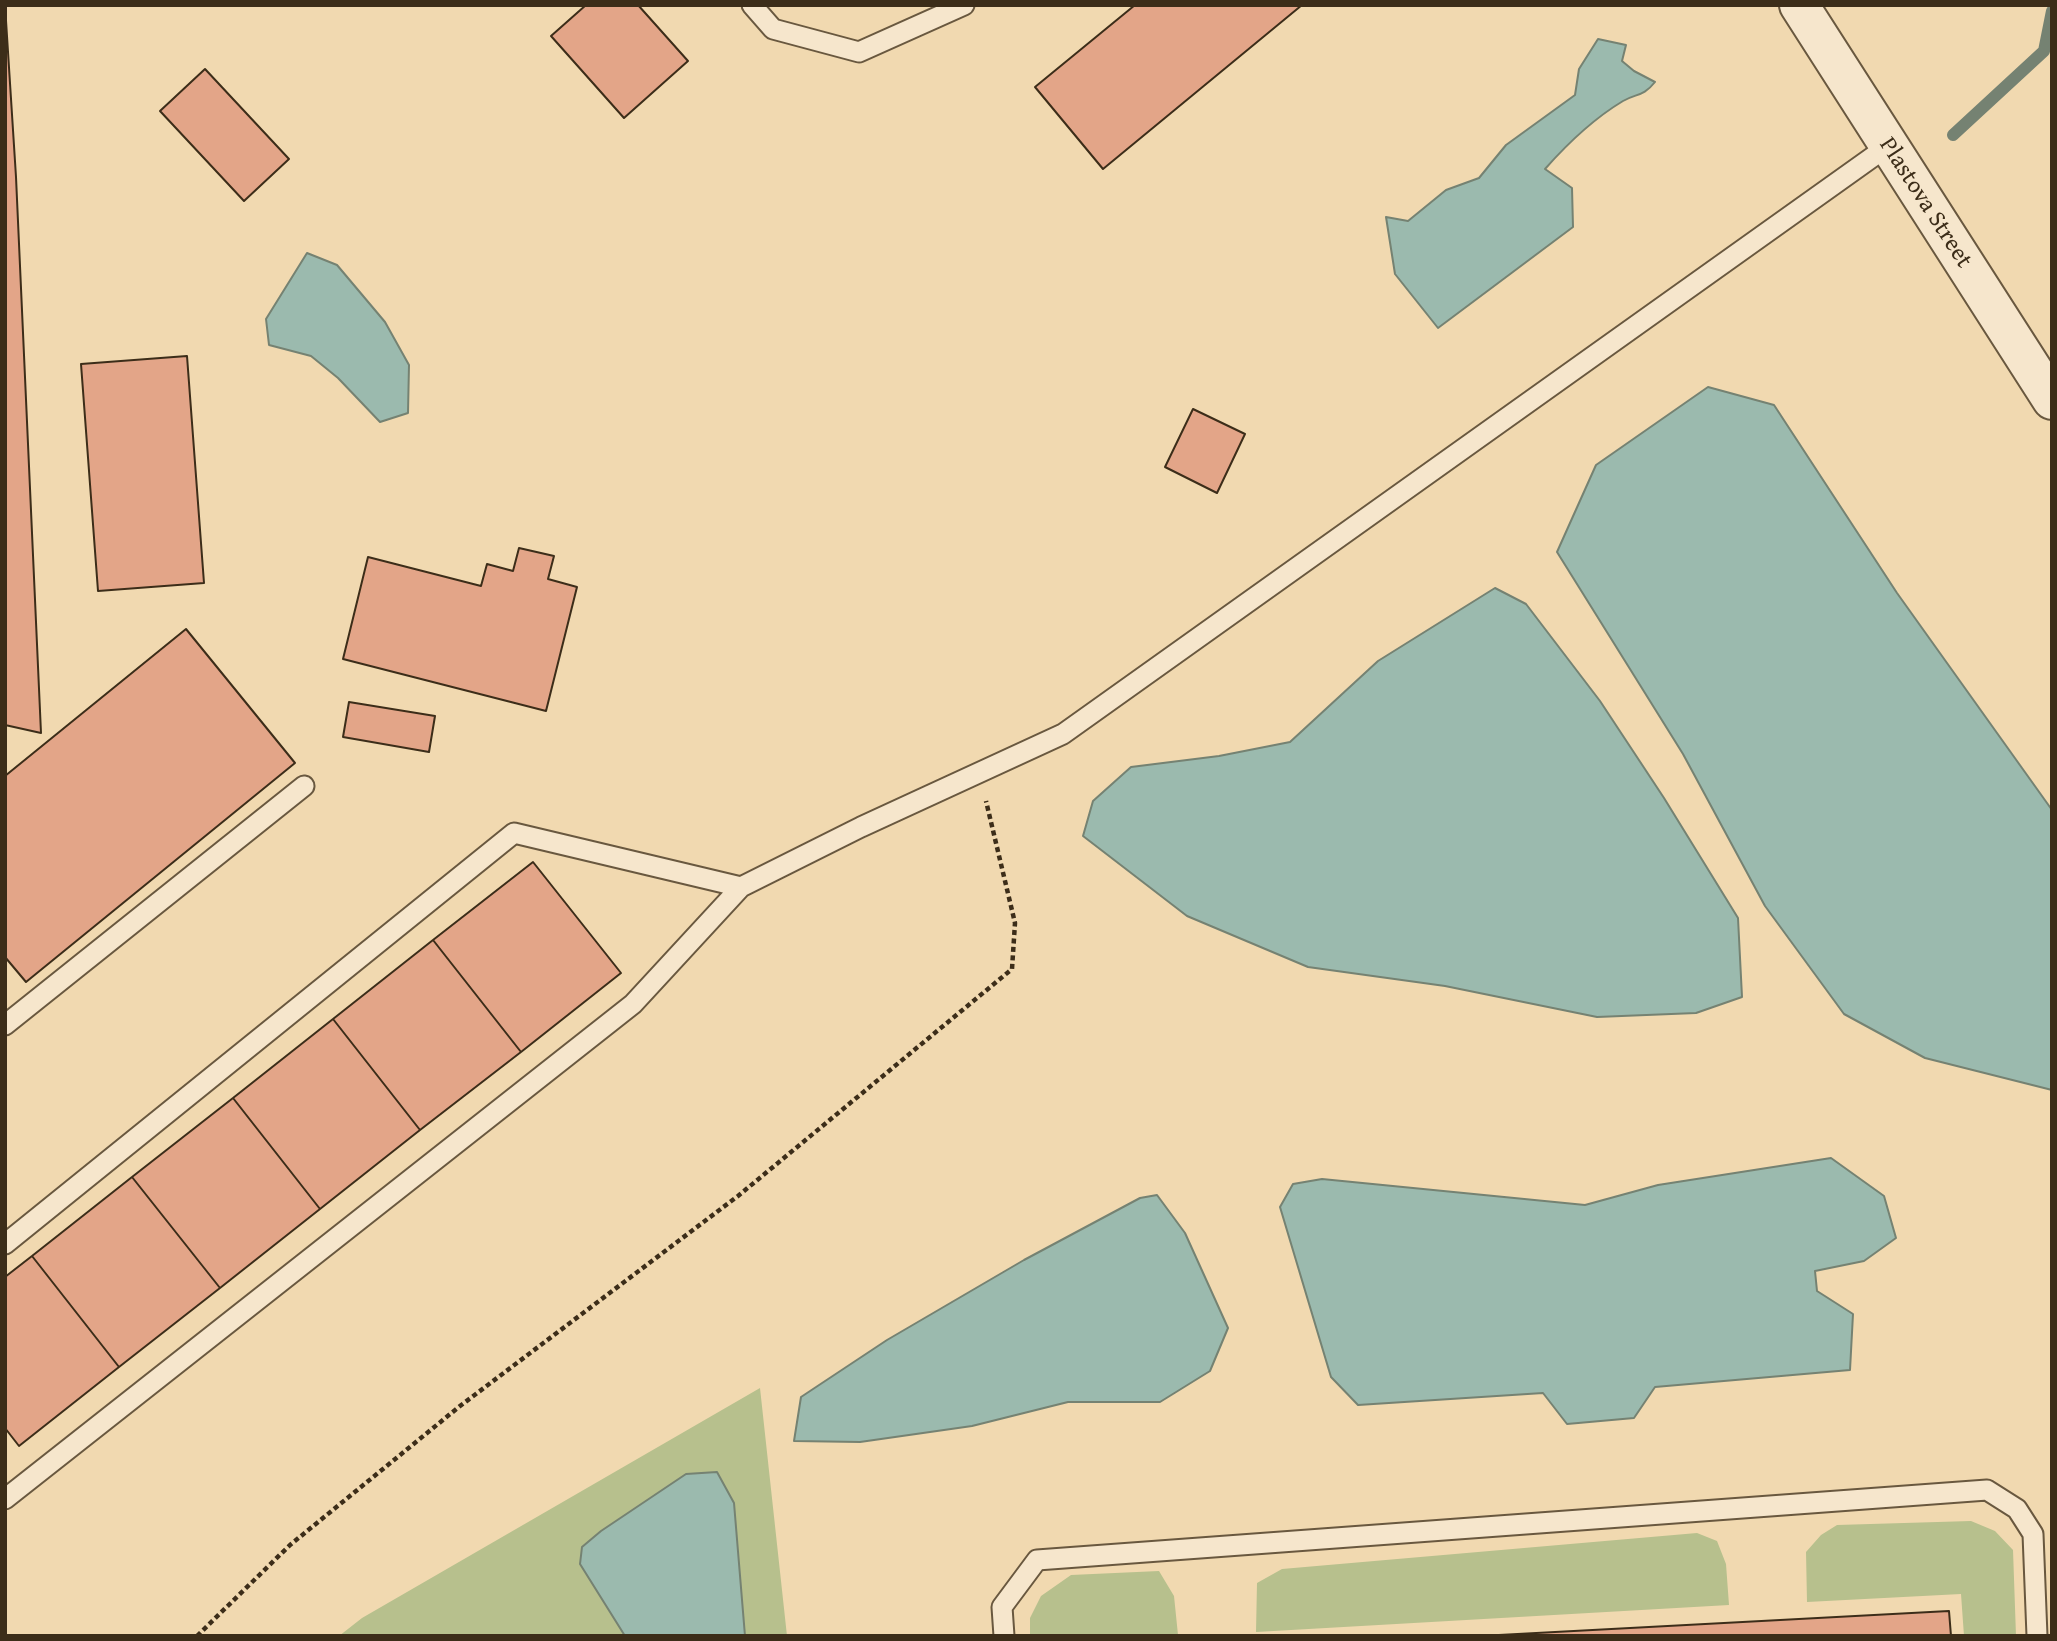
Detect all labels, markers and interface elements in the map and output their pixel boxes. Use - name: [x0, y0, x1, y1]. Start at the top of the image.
- street label: Plastova Street: [1872, 132, 1978, 274]

